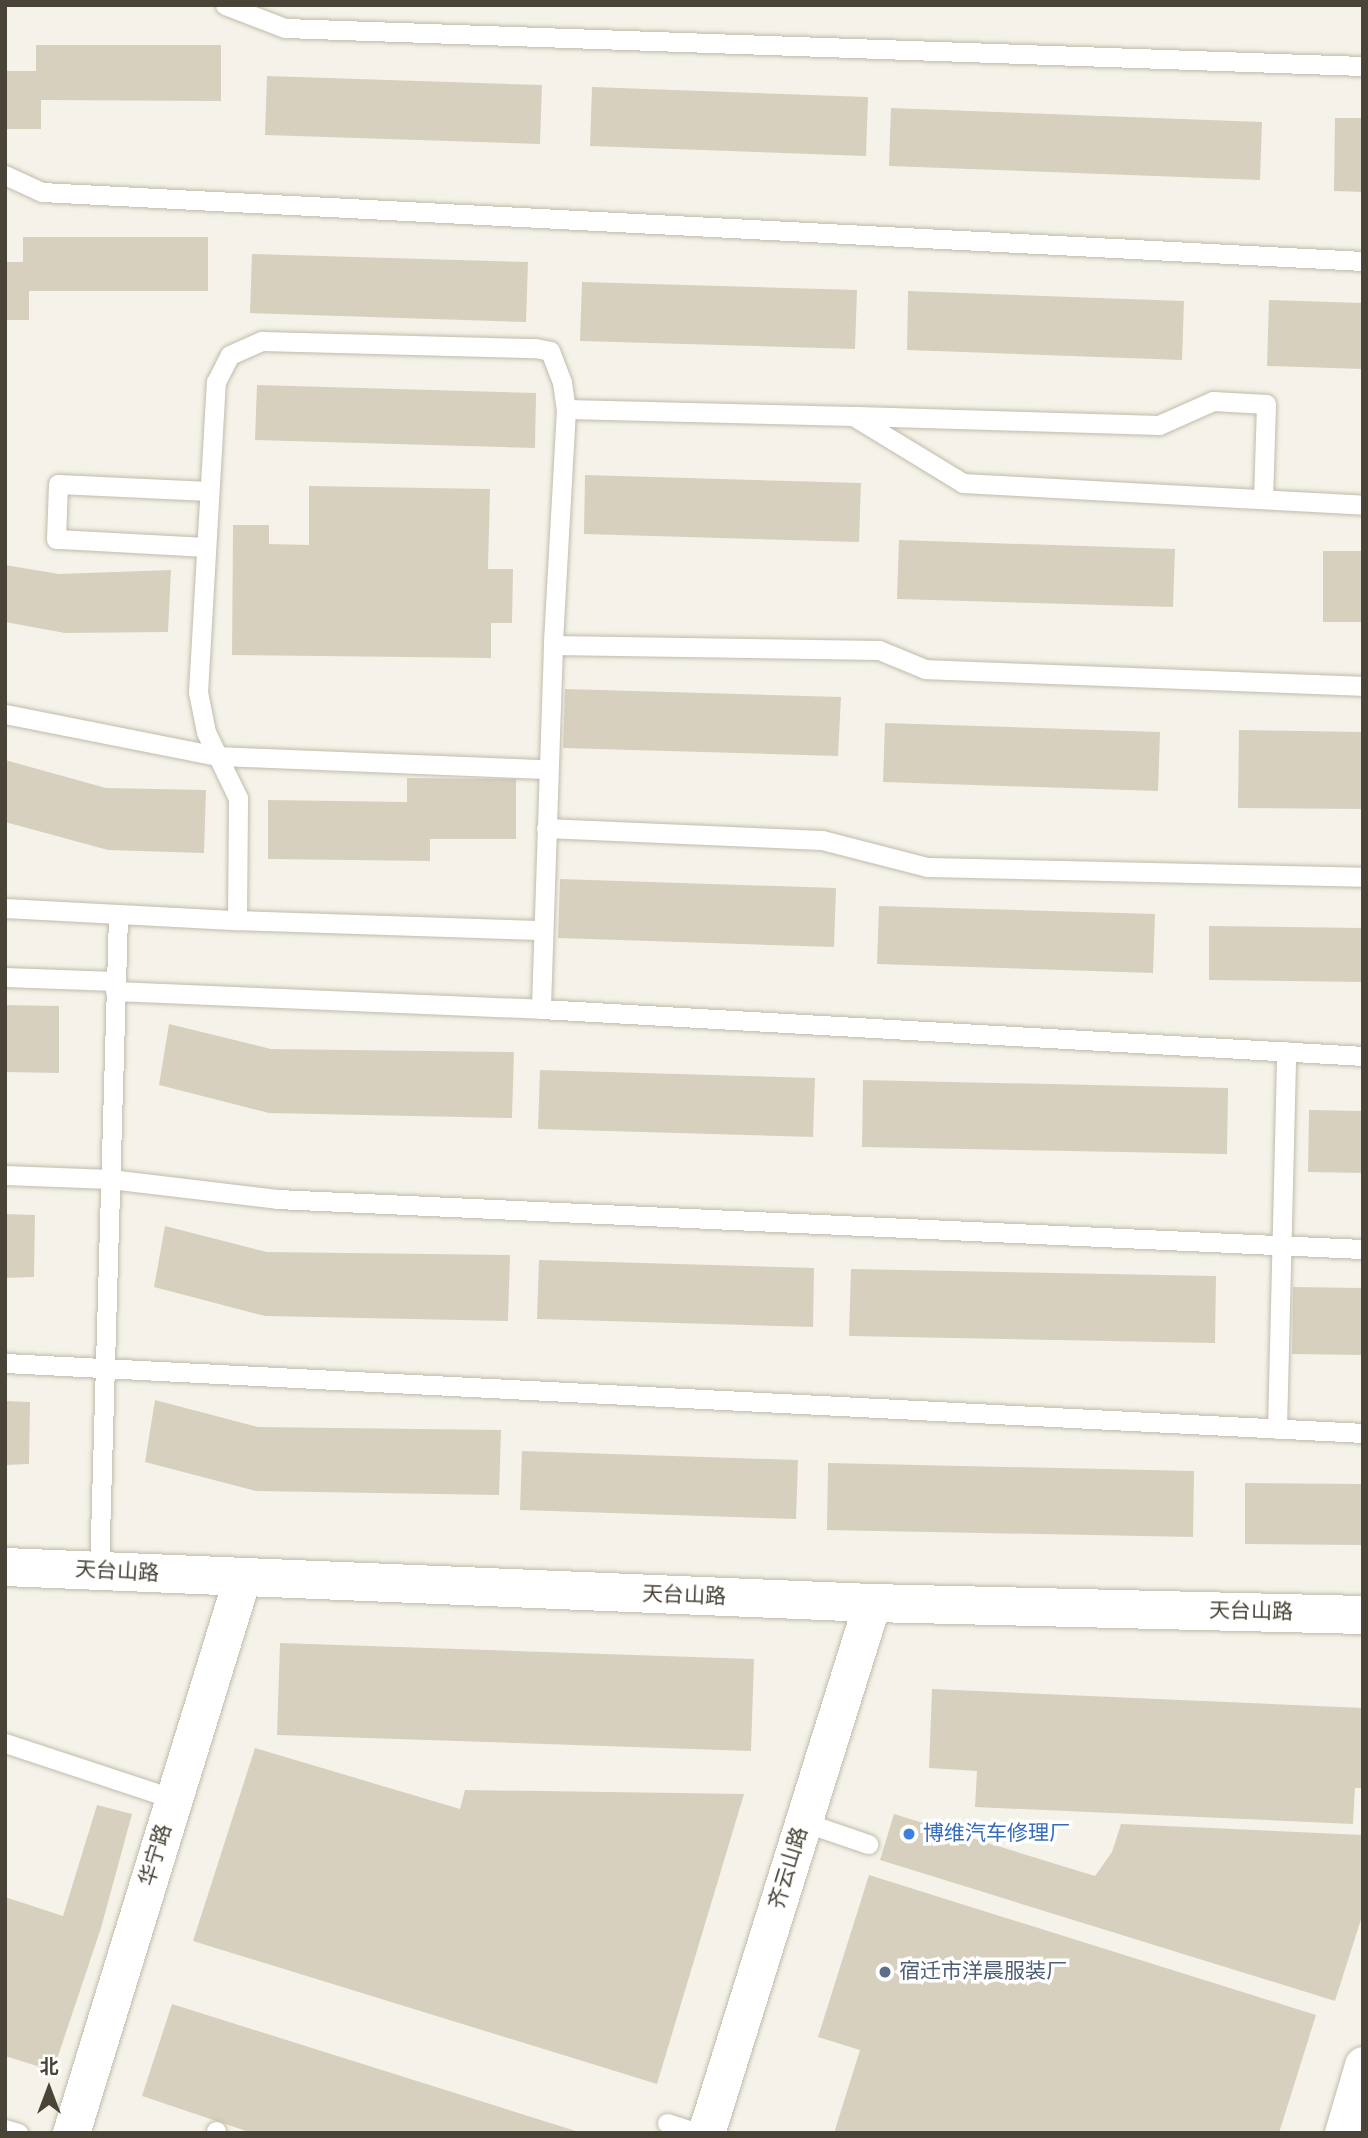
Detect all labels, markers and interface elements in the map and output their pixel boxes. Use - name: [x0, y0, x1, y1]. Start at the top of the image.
- street label: 天台山路: [74, 1557, 160, 1587]
- street label: 天台山路: [642, 1582, 726, 1610]
- street label: 天台山路: [1209, 1599, 1293, 1625]
- street label: 华宁路: [135, 1821, 177, 1889]
- place label: 博维汽车修理厂: [923, 1821, 1070, 1847]
- street label: 齐云山路: [765, 1824, 813, 1912]
- marker: 博维汽车修理厂: [901, 1826, 917, 1842]
- place label: 宿迁市洋晨服装厂: [899, 1959, 1067, 1985]
- marker: 宿迁市洋晨服装厂: [877, 1964, 893, 1980]
- north arrow: [14, 2054, 84, 2124]
- text: 北: [39, 2056, 59, 2079]

